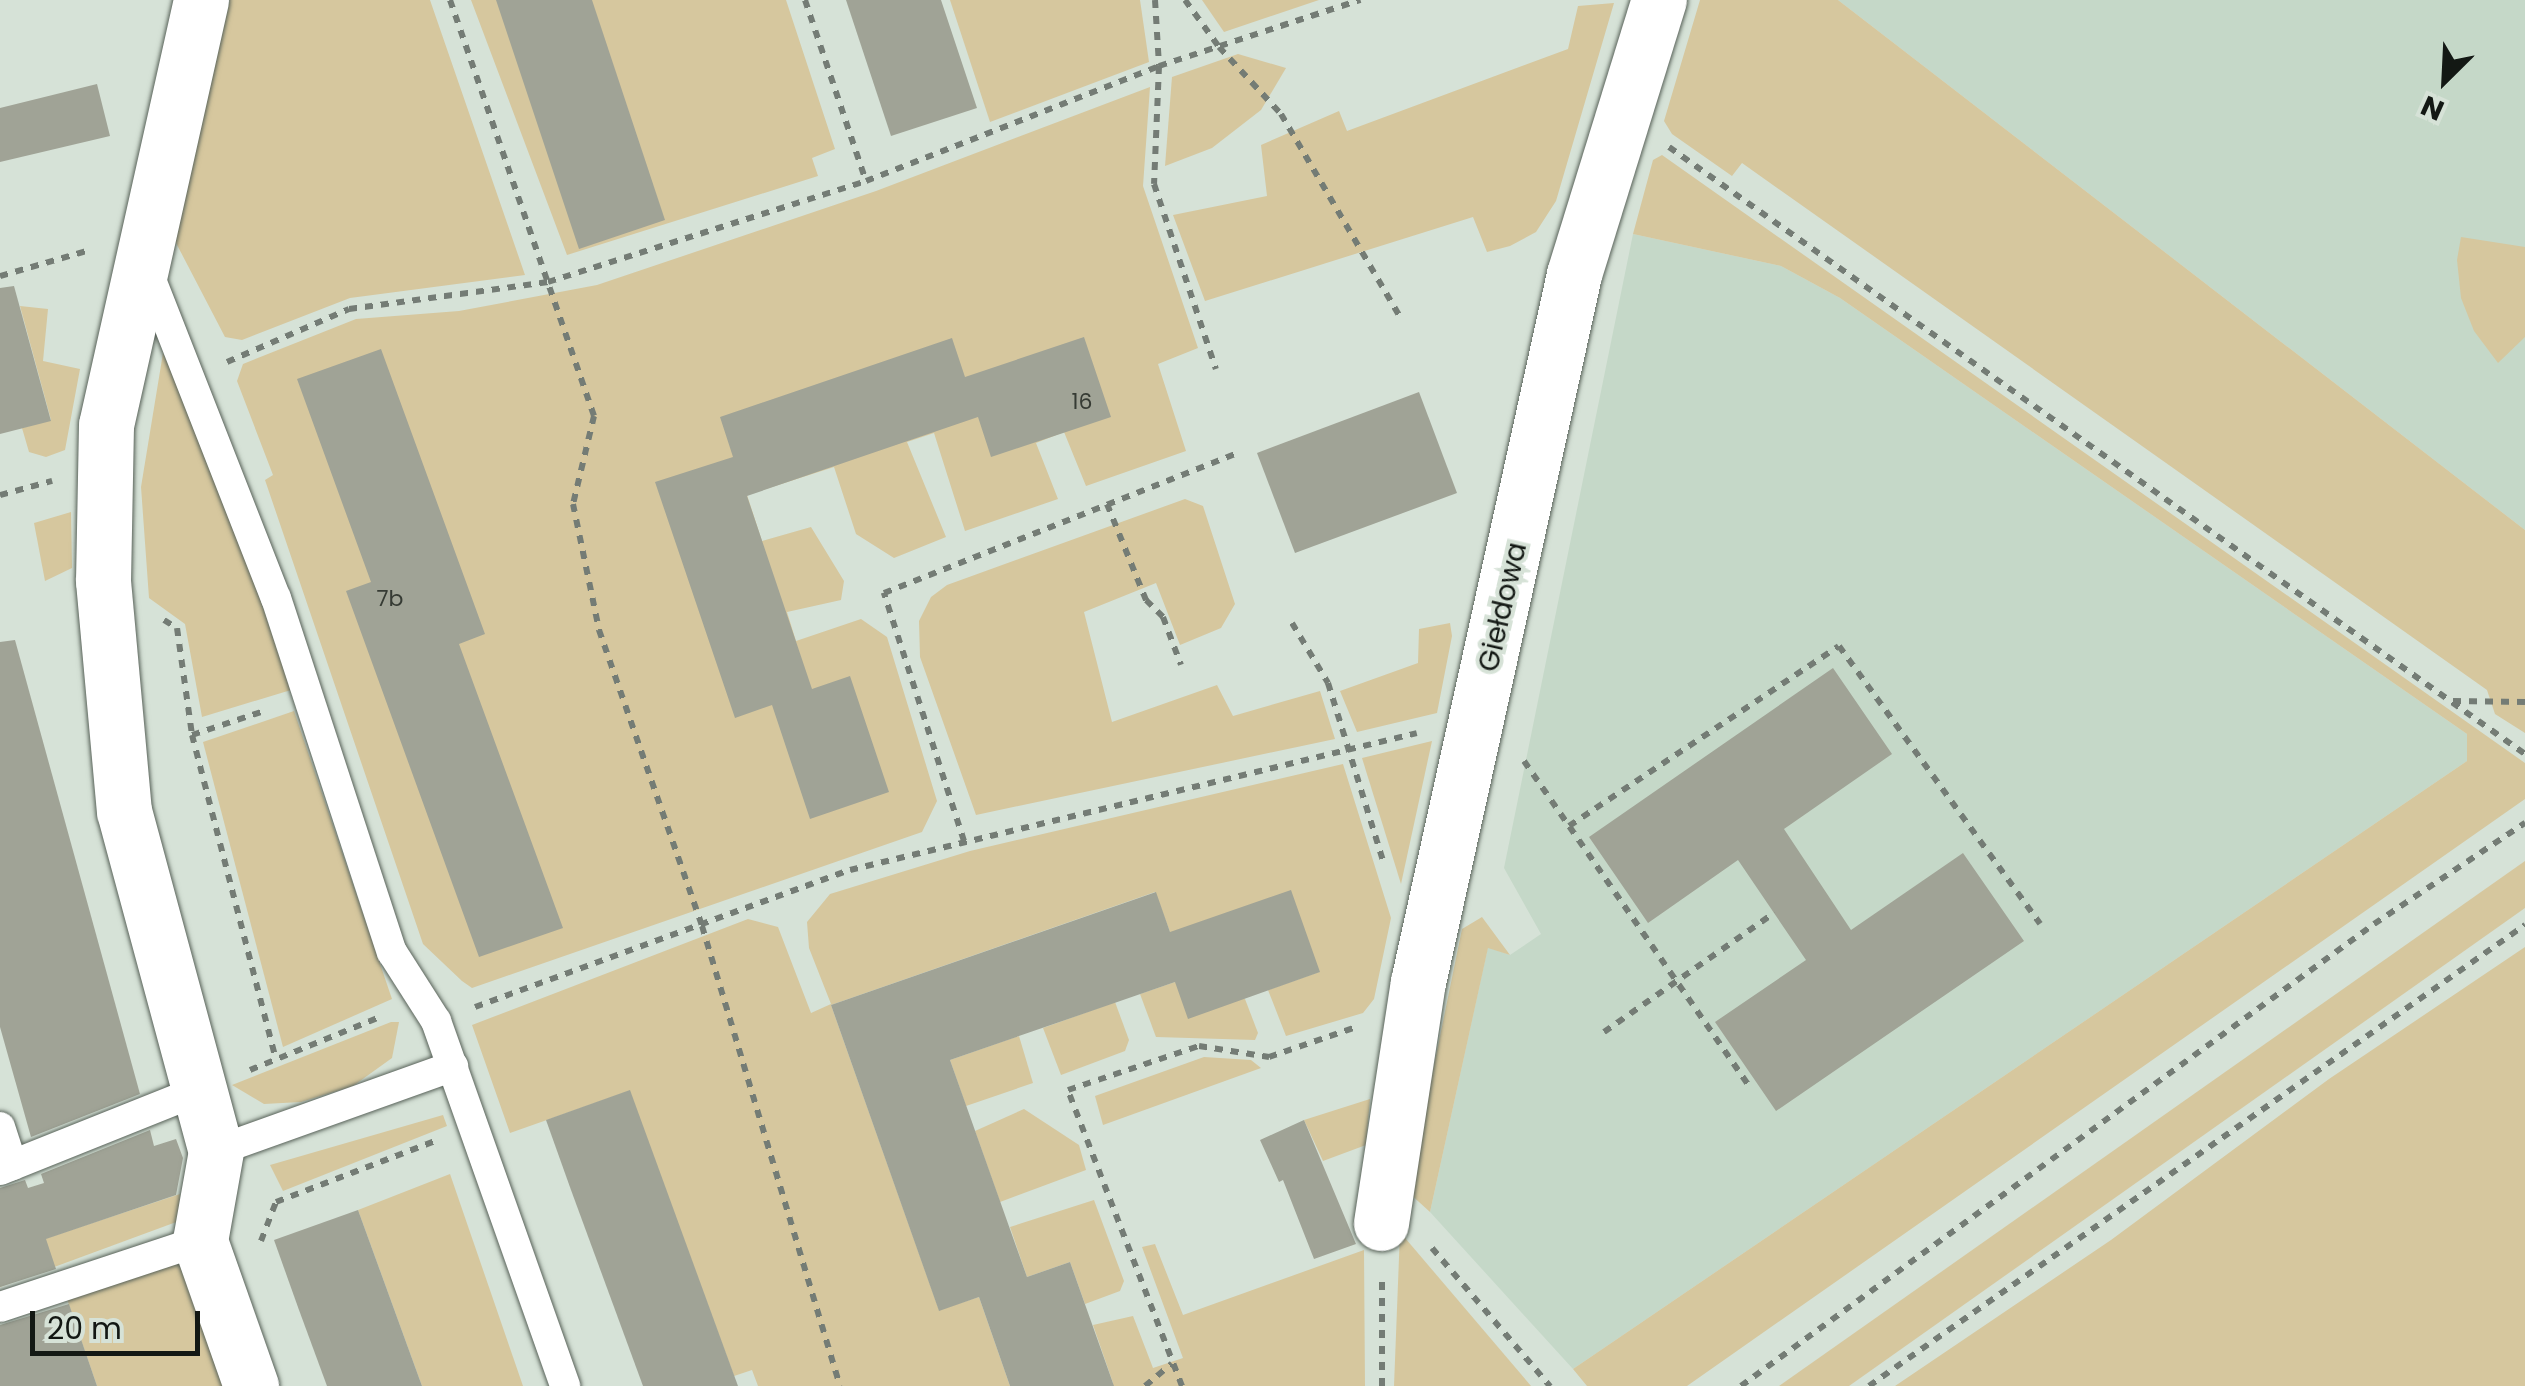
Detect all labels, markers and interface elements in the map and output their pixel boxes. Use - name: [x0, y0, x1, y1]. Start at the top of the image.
- north arrow: [2395, 30, 2495, 130]
- text: N: [2415, 86, 2450, 130]
- house number: 16: [1071, 389, 1093, 415]
- street label: Giełdowa: [1472, 539, 1534, 675]
- house number: 7b: [377, 586, 403, 612]
- scale bar: [35, 1291, 205, 1353]
- text: 20 m: [47, 1307, 122, 1350]

